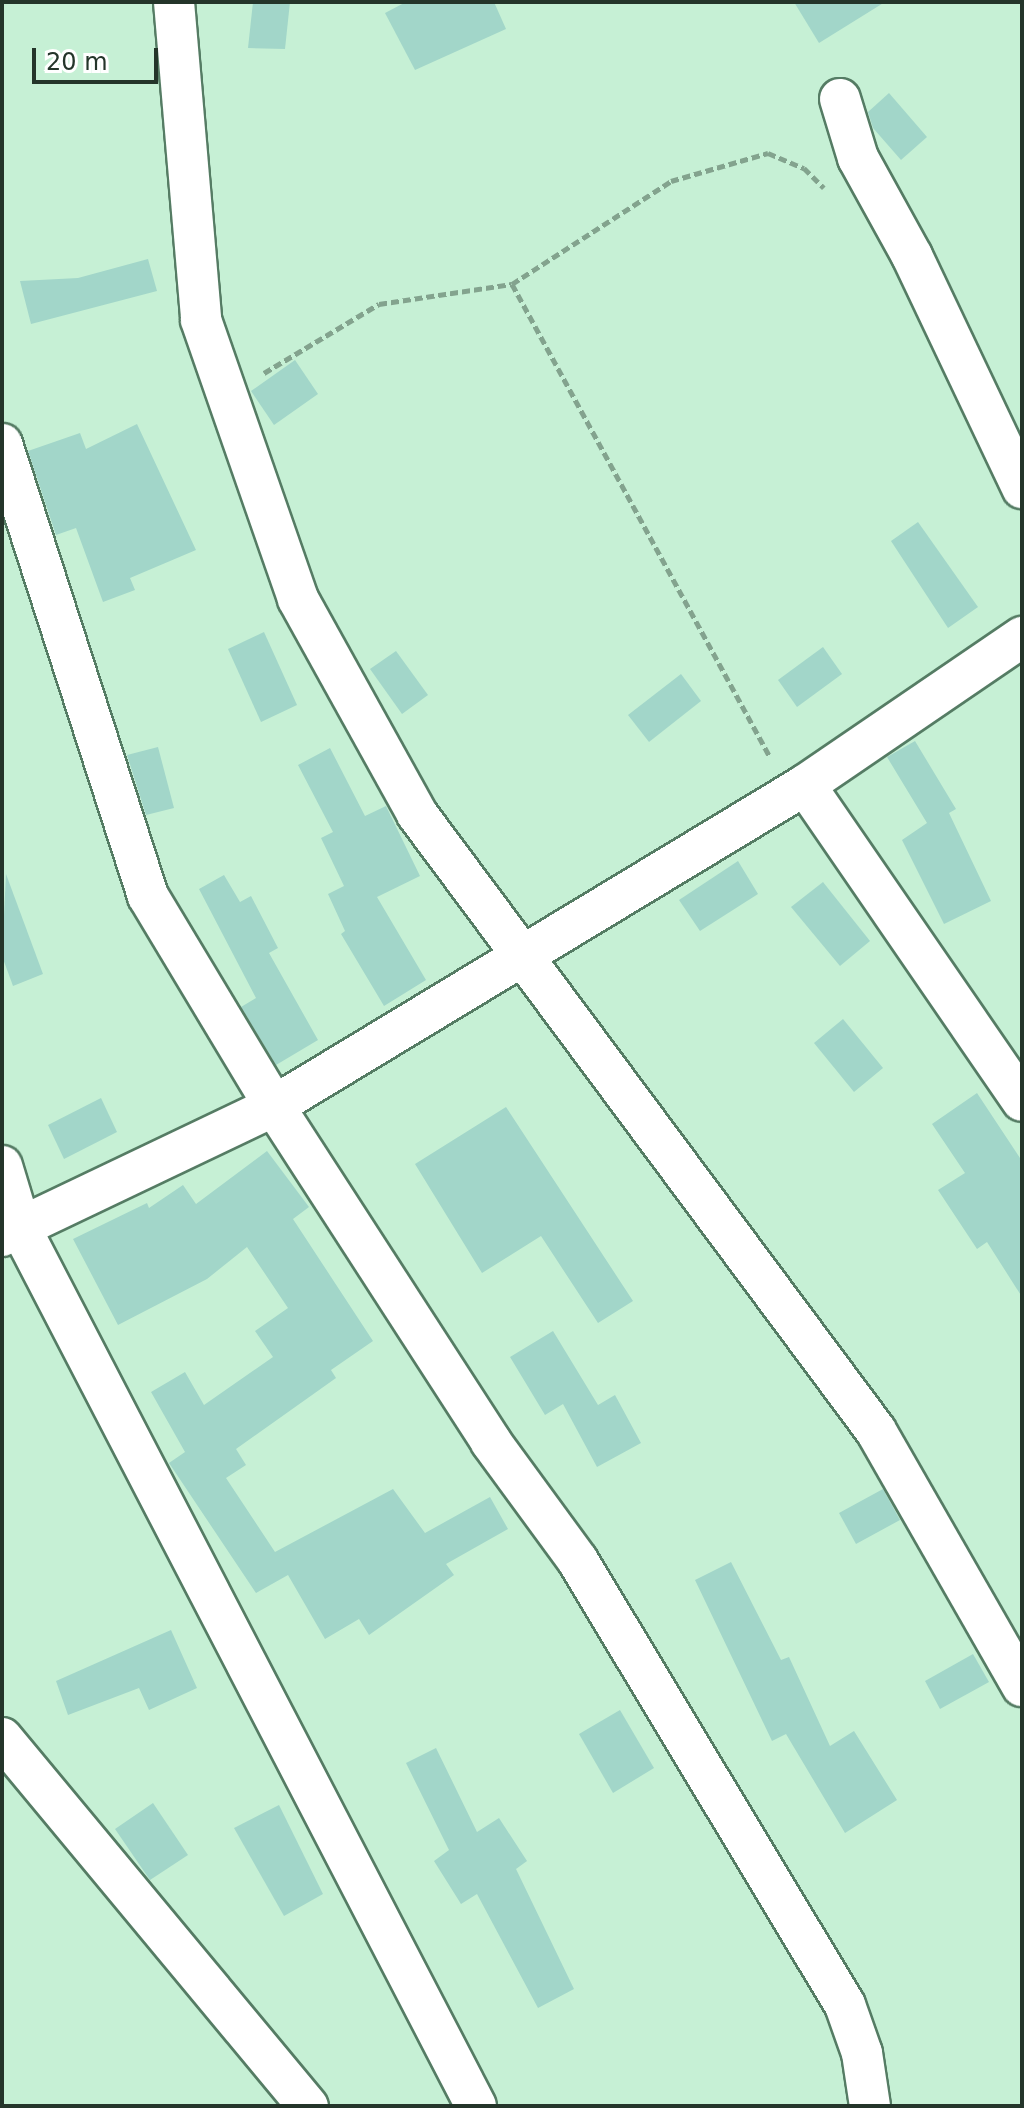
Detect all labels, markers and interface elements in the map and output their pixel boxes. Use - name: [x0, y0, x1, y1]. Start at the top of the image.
- scale bar: [36, 32, 162, 82]
- text: 20 m: [46, 48, 108, 76]

